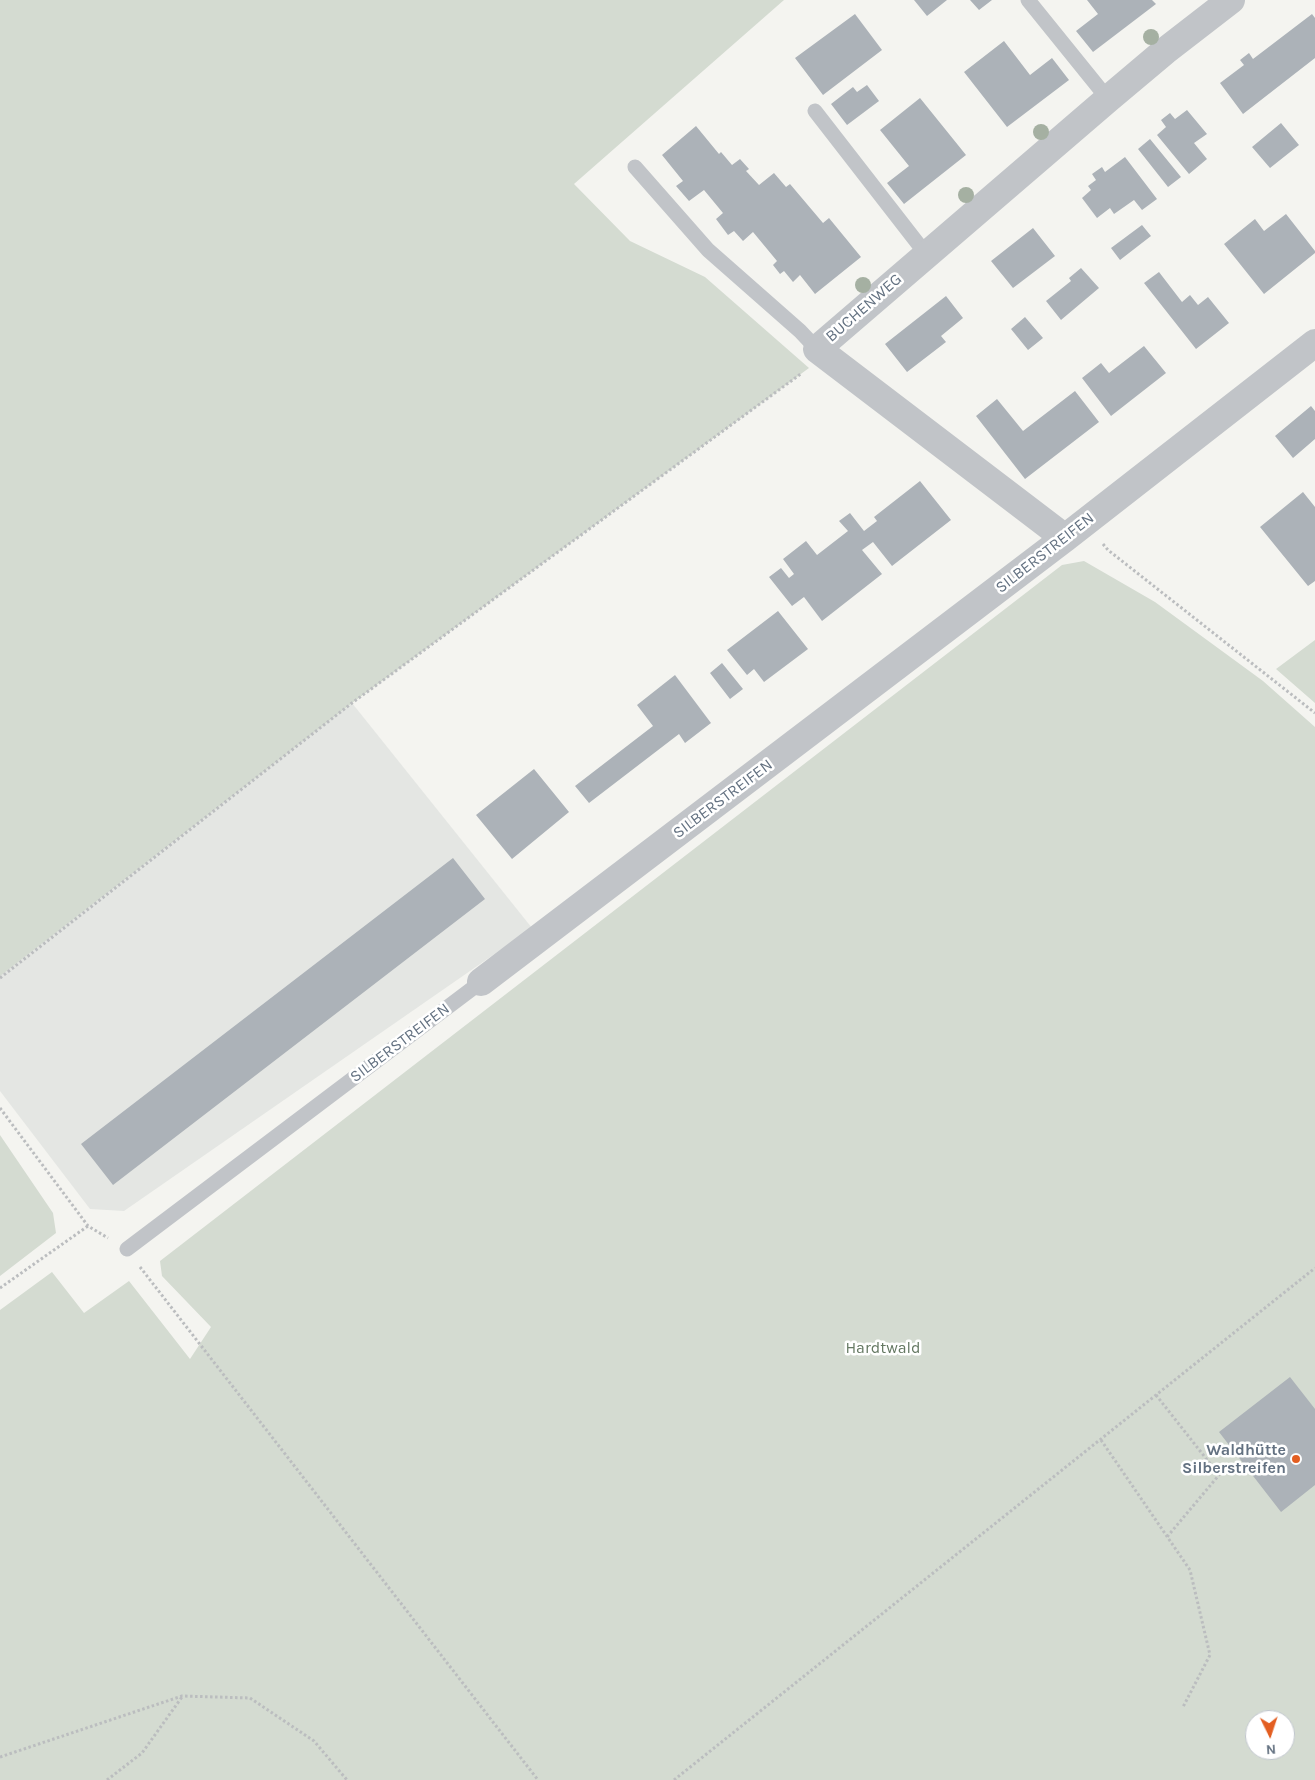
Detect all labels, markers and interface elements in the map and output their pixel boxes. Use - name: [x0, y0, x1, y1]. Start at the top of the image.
- street label: BUCHENWEG: [822, 270, 906, 346]
- street label: SILBERSTREIFEN: [992, 509, 1098, 597]
- street label: SILBERSTREIFEN: [669, 755, 777, 843]
- street label: SILBERSTREIFEN: [346, 999, 454, 1087]
- park label: Hardtwald: [845, 1338, 921, 1358]
- place label: Waldhütte Silberstreifen: [1182, 1440, 1286, 1478]
- marker: Waldhütte Silberstreifen: [1290, 1453, 1302, 1465]
- north arrow: [1245, 1710, 1295, 1760]
- text: N: [1265, 1741, 1277, 1758]

